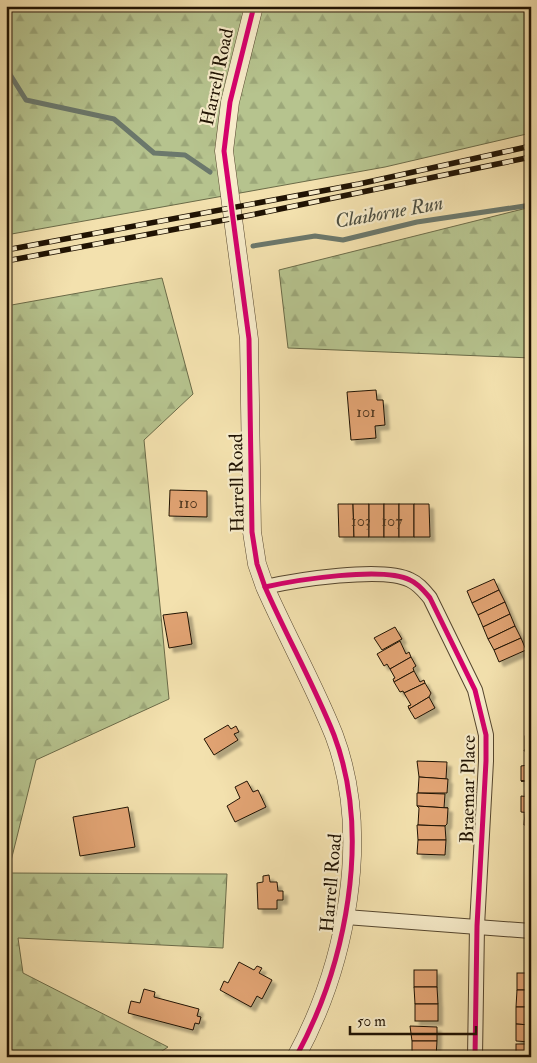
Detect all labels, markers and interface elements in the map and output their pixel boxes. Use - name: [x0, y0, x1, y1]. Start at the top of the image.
- street label: Harrell Road: [195, 26, 239, 128]
- water label: Claiborne Run: [333, 190, 445, 234]
- house number: 101: [356, 402, 376, 422]
- street label: Harrell Road: [224, 433, 250, 533]
- house number: 110: [178, 493, 198, 513]
- house number: 103: [351, 511, 371, 531]
- house number: 107: [381, 511, 403, 531]
- street label: Braemar Place: [455, 735, 481, 843]
- street label: Harrell Road: [315, 832, 347, 933]
- scale bar: [350, 1003, 476, 1035]
- text: 50 m: [357, 1012, 386, 1031]

